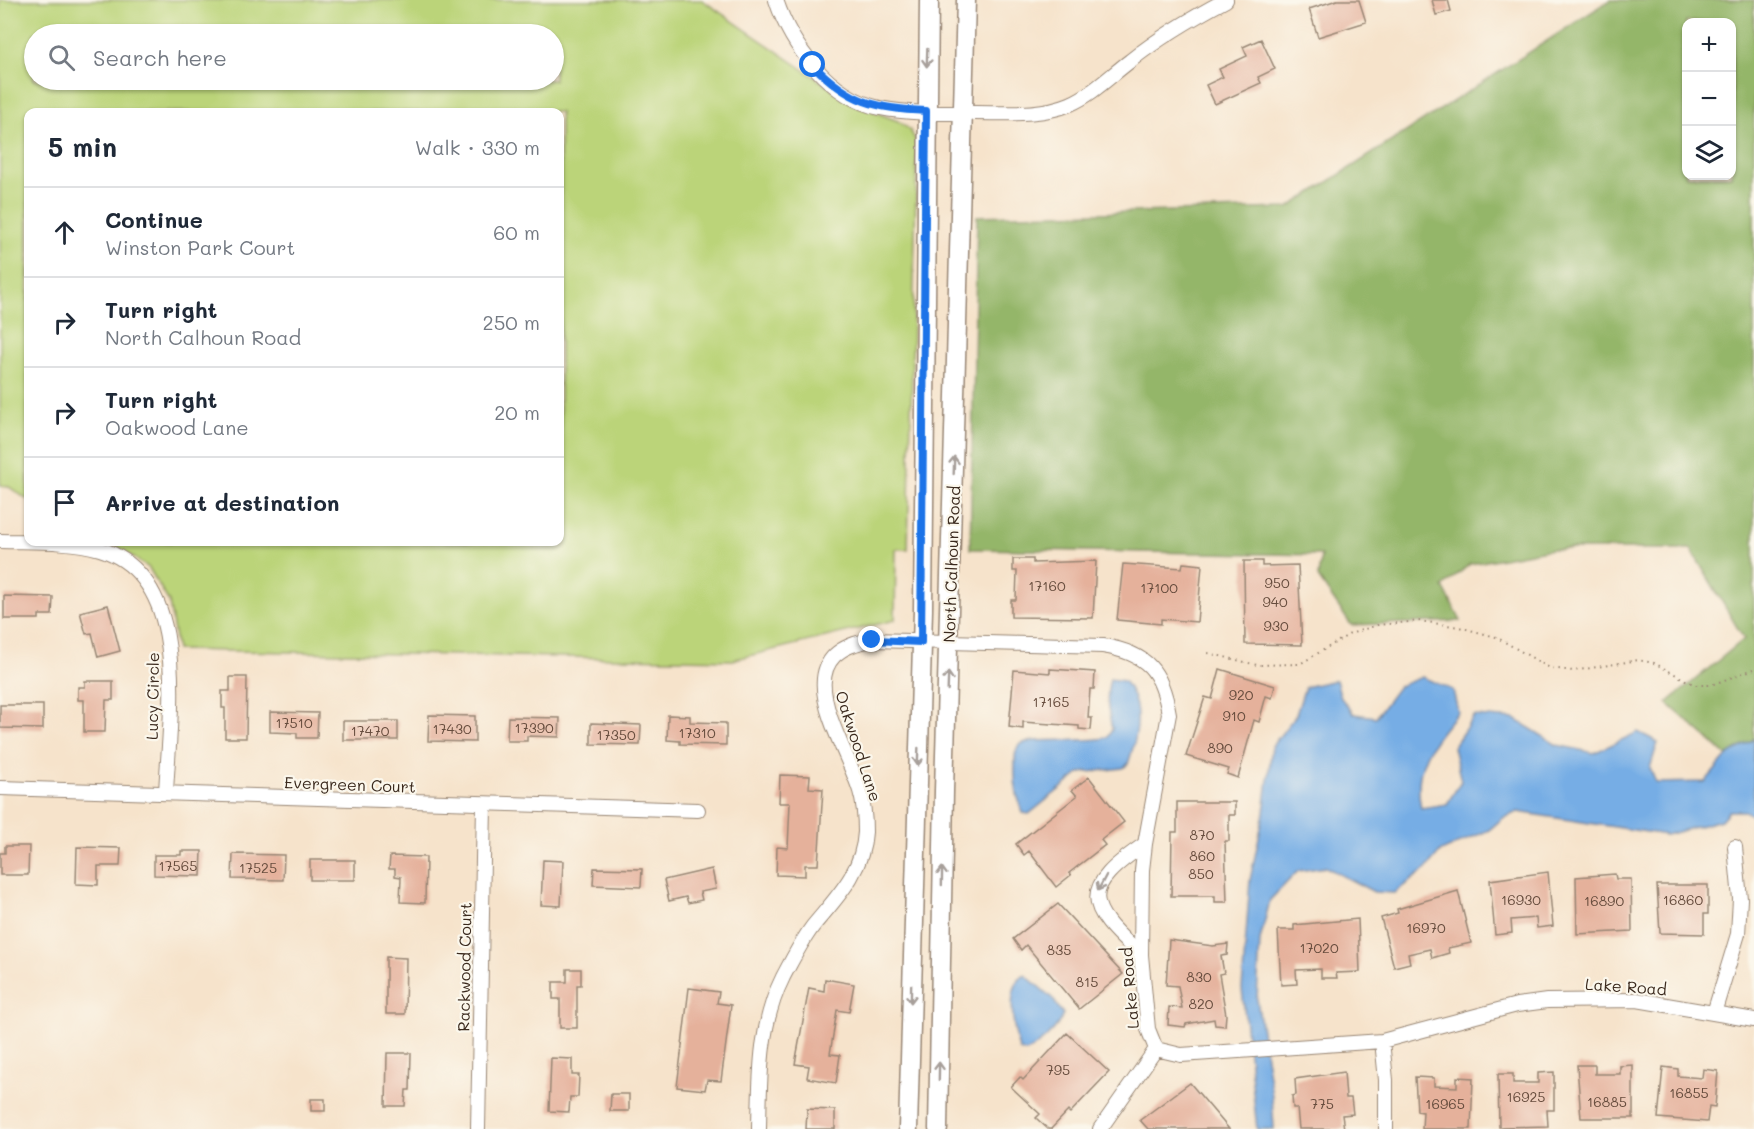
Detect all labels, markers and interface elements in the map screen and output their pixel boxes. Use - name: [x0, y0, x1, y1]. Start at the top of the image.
- map controls: [1682, 18, 1736, 180]
- button: +: [1682, 18, 1736, 72]
- search box: [24, 24, 564, 90]
- icon: search: [45, 41, 78, 74]
- text: Search here: [93, 43, 227, 72]
- one-way arrow: [922, 48, 933, 68]
- route start: [799, 51, 825, 77]
- button: −: [1682, 72, 1736, 126]
- button: layers: [1682, 126, 1736, 180]
- text: 5 min: [48, 130, 117, 164]
- text: Walk · 330 m: [415, 134, 540, 160]
- text: Continue: [105, 205, 203, 234]
- icon: ahead: [48, 216, 81, 249]
- text: 60 m: [493, 219, 540, 245]
- text: Winston Park Court: [105, 234, 295, 260]
- text: Turn right: [105, 295, 217, 324]
- icon: right: [48, 306, 81, 339]
- text: 250 m: [483, 309, 540, 335]
- text: North Calhoun Road: [105, 324, 301, 350]
- text: Turn right: [105, 385, 217, 414]
- icon: right: [48, 396, 81, 429]
- text: 20 m: [494, 399, 540, 425]
- text: Oakwood Lane: [105, 414, 249, 440]
- one-way arrow: [949, 455, 960, 475]
- street label: North Calhoun Road: [938, 485, 964, 643]
- icon: arrive: [48, 486, 81, 519]
- text: Arrive at destination: [105, 488, 340, 517]
- house number: 950: [1264, 573, 1290, 592]
- house number: 17160: [1028, 576, 1066, 595]
- house number: 17100: [1140, 578, 1178, 597]
- house number: 940: [1262, 592, 1288, 611]
- house number: 930: [1263, 616, 1289, 635]
- route end: [858, 626, 884, 652]
- street label: Lucy Circle: [141, 652, 163, 740]
- one-way arrow: [942, 671, 953, 691]
- house number: 920: [1229, 685, 1254, 704]
- street label: Oakwood Lane: [831, 688, 887, 804]
- house number: 17165: [1033, 692, 1069, 711]
- house number: 910: [1222, 706, 1246, 725]
- house number: 17510: [275, 713, 313, 732]
- house number: 17390: [514, 718, 554, 737]
- house number: 17430: [432, 719, 472, 738]
- house number: 17470: [351, 721, 390, 740]
- house number: 17310: [678, 723, 716, 742]
- house number: 17350: [596, 725, 636, 744]
- house number: 890: [1207, 738, 1233, 757]
- one-way arrow: [912, 747, 923, 767]
- street label: Evergreen Court: [284, 771, 416, 797]
- house number: 870: [1190, 825, 1215, 844]
- house number: 860: [1189, 846, 1215, 865]
- house number: 17565: [159, 856, 197, 875]
- house number: 17525: [239, 858, 277, 877]
- house number: 850: [1188, 864, 1214, 883]
- one-way arrow: [937, 866, 948, 886]
- one-way arrow: [1095, 873, 1107, 891]
- house number: 16930: [1501, 890, 1541, 909]
- house number: 16860: [1663, 890, 1703, 909]
- house number: 16890: [1584, 891, 1624, 910]
- street label: Rackwood Court: [452, 902, 476, 1032]
- house number: 16970: [1406, 918, 1446, 937]
- house number: 17020: [1299, 938, 1339, 957]
- house number: 835: [1047, 940, 1071, 959]
- street label: Lake Road: [1115, 946, 1143, 1030]
- house number: 830: [1186, 967, 1212, 986]
- house number: 815: [1076, 972, 1098, 991]
- street label: Lake Road: [1584, 973, 1668, 999]
- one-way arrow: [906, 984, 917, 1004]
- house number: 820: [1189, 994, 1214, 1013]
- house number: 795: [1046, 1060, 1070, 1079]
- one-way arrow: [933, 1061, 945, 1081]
- house number: 16855: [1669, 1083, 1709, 1102]
- house number: 16925: [1507, 1087, 1545, 1106]
- house number: 16885: [1587, 1092, 1627, 1111]
- house number: 775: [1310, 1094, 1334, 1113]
- house number: 16965: [1425, 1094, 1465, 1113]

